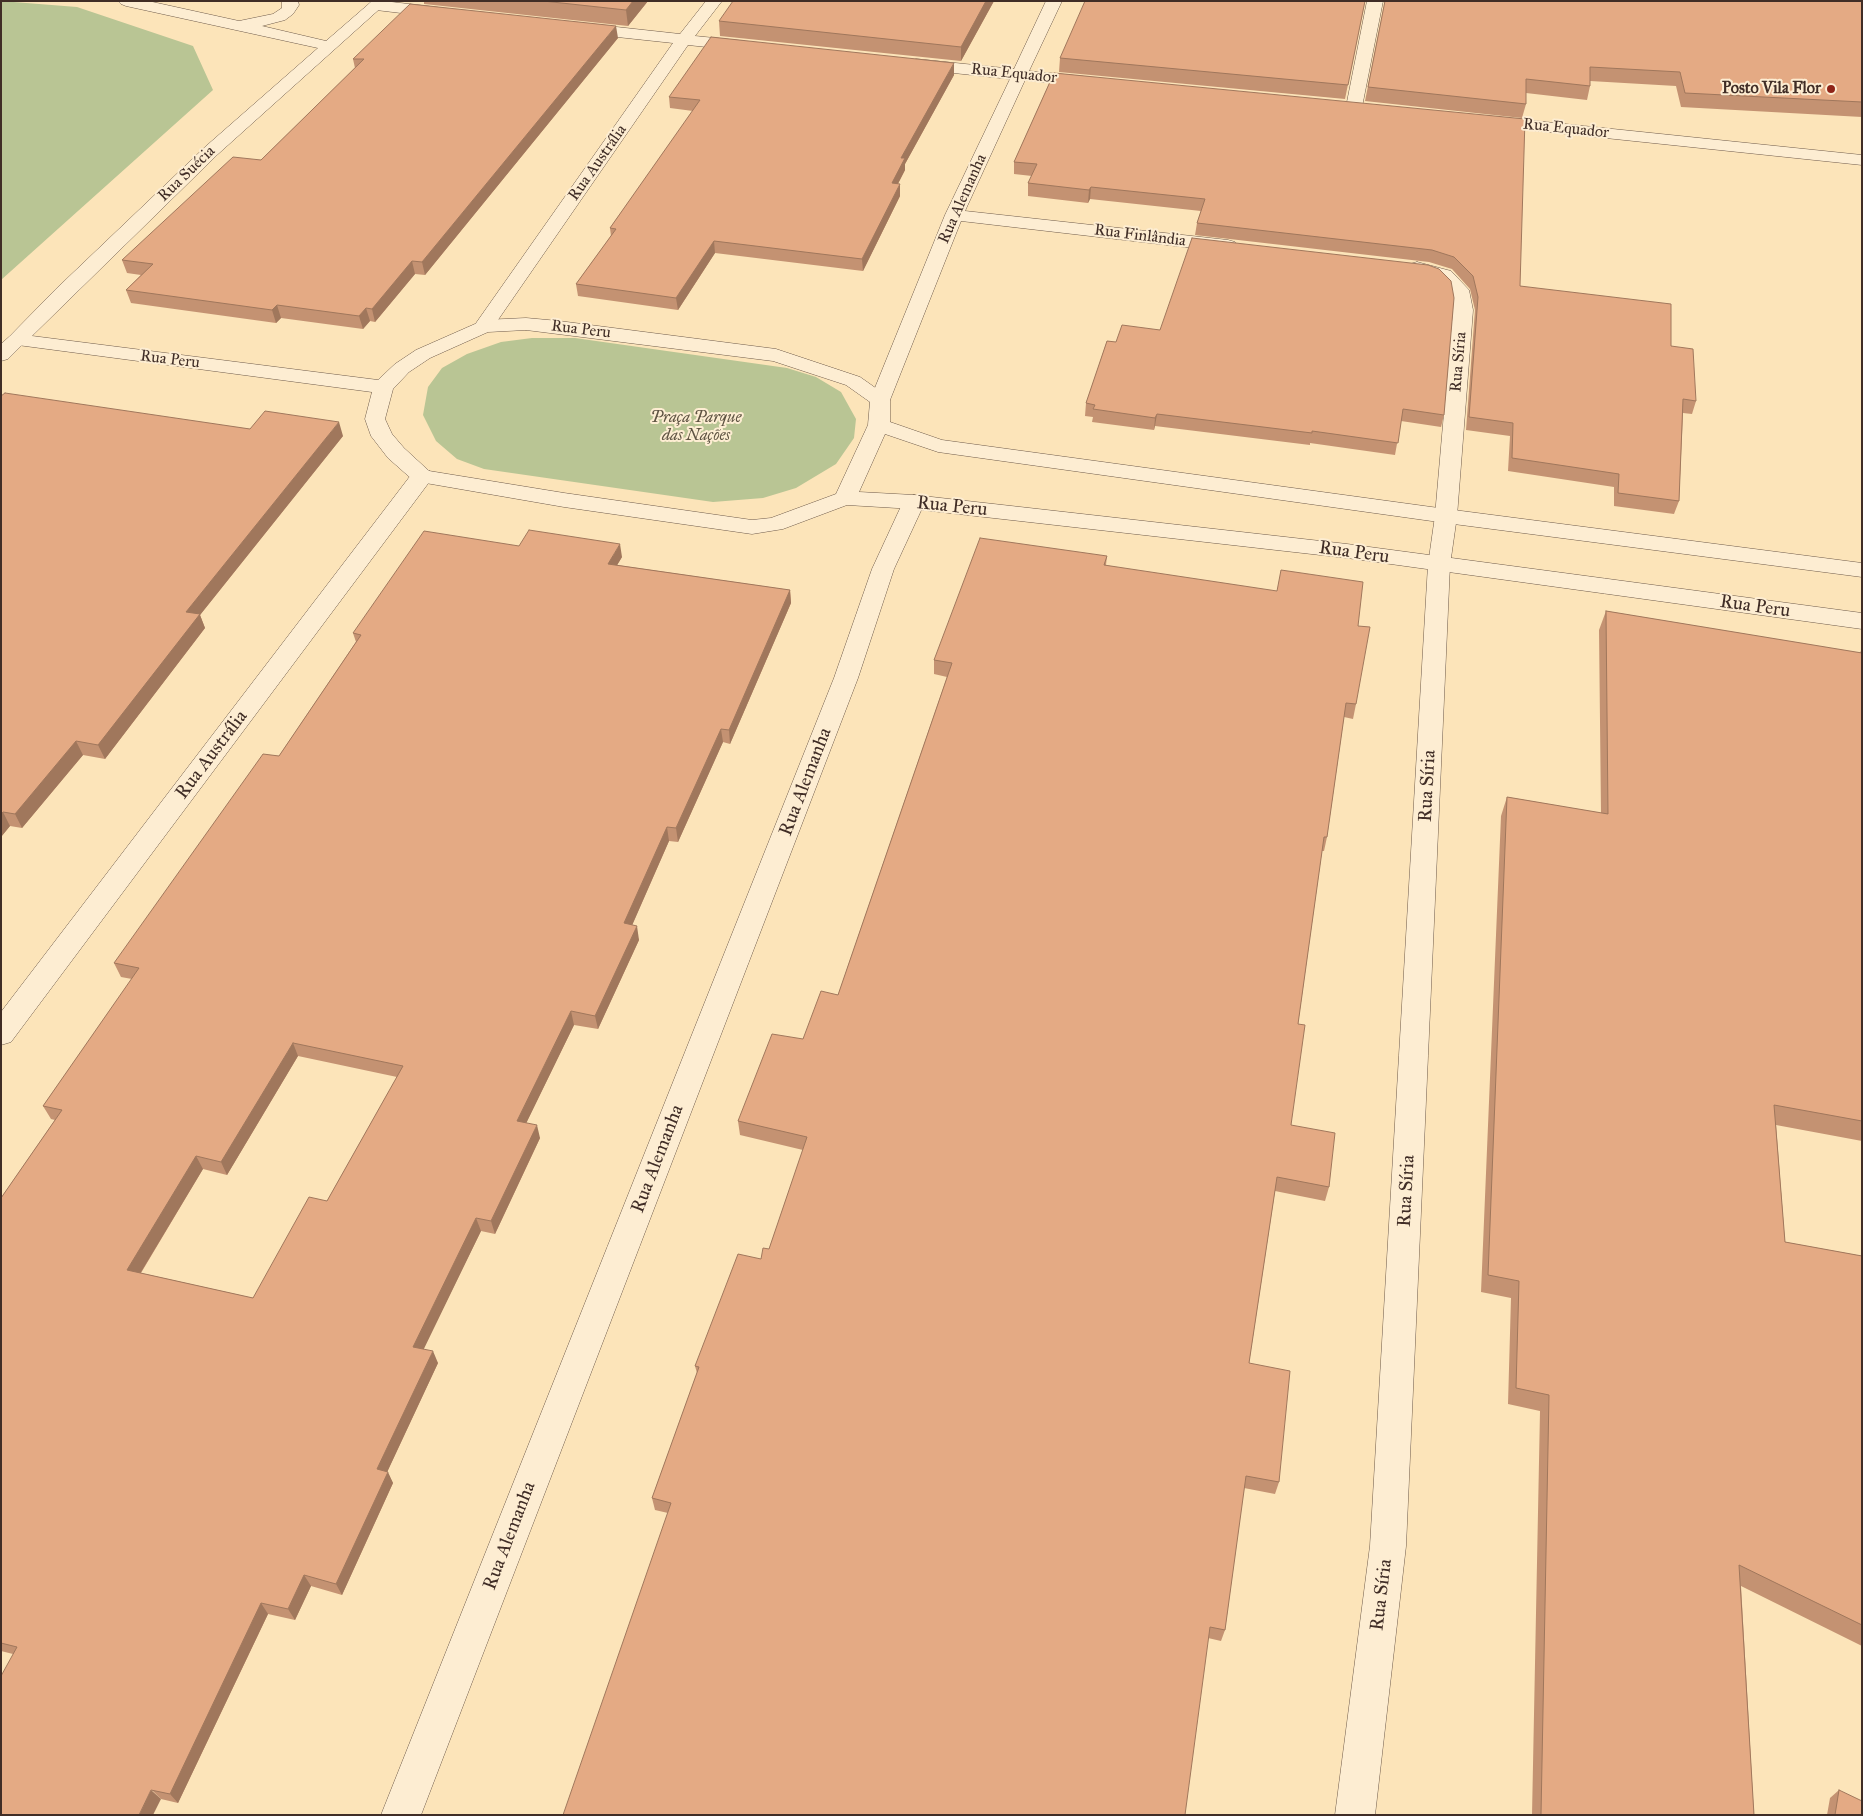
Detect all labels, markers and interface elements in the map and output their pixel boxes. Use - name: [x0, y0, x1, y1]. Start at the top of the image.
- street label: Rua Equador: [970, 60, 1058, 88]
- place label: Posto Vila Flor: [1722, 79, 1821, 99]
- marker: Posto Vila Flor: [1825, 83, 1837, 95]
- street label: Rua Equador: [1522, 115, 1610, 143]
- street label: Rua Austrália: [565, 121, 631, 205]
- street label: Rua Suécia: [154, 142, 220, 206]
- street label: Rua Alemanha: [935, 151, 991, 247]
- street label: Rua Finlândia: [1093, 221, 1187, 251]
- street label: Rua Peru: [550, 317, 612, 343]
- street label: Rua Síria: [1447, 331, 1471, 393]
- street label: Rua Peru: [139, 347, 201, 373]
- park label: Praça Parque das Nações: [651, 408, 741, 446]
- street label: Rua Peru: [915, 492, 989, 522]
- street label: Rua Peru: [1317, 537, 1391, 569]
- street label: Rua Peru: [1718, 591, 1792, 623]
- street label: Rua Austrália: [171, 706, 253, 804]
- street label: Rua Alemanha: [775, 725, 837, 839]
- street label: Rua Síria: [1415, 749, 1441, 823]
- street label: Rua Alemanha: [627, 1102, 689, 1216]
- street label: Rua Síria: [1394, 1154, 1420, 1228]
- street label: Rua Alemanha: [479, 1479, 541, 1593]
- street label: Rua Síria: [1366, 1558, 1398, 1632]

